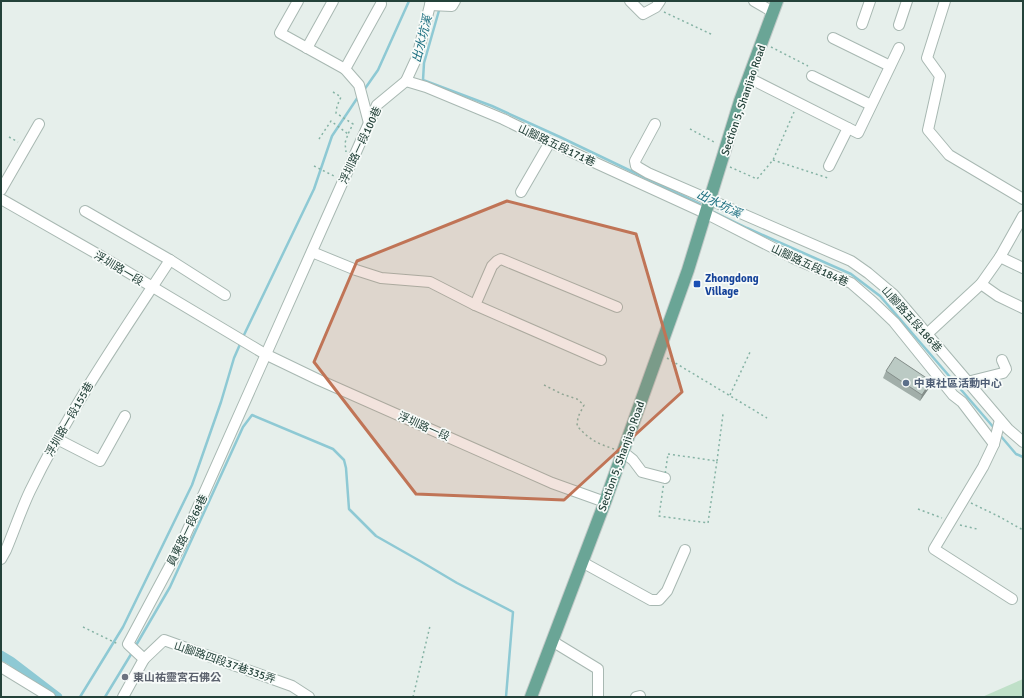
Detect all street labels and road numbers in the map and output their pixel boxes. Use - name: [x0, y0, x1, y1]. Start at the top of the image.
- street label: Section 5, Shanjiao Road: [718, 43, 769, 157]
- street label: 浮圳路一段100巷: [337, 104, 384, 186]
- street label: 山腳路五段171巷: [516, 122, 598, 169]
- street label: 山腳路五段184巷: [769, 242, 851, 289]
- street label: 浮圳路一段: [92, 249, 146, 288]
- street label: 山腳路五段186巷: [879, 284, 945, 355]
- street label: 浮圳路一段155巷: [43, 380, 96, 459]
- street label: Section 5, Shanjiao Road: [596, 399, 647, 513]
- street label: 浮圳路一段: [396, 409, 452, 444]
- street label: 員東路一段68巷: [165, 492, 210, 568]
- street label: 山腳路四段37巷335弄: [172, 639, 277, 686]

